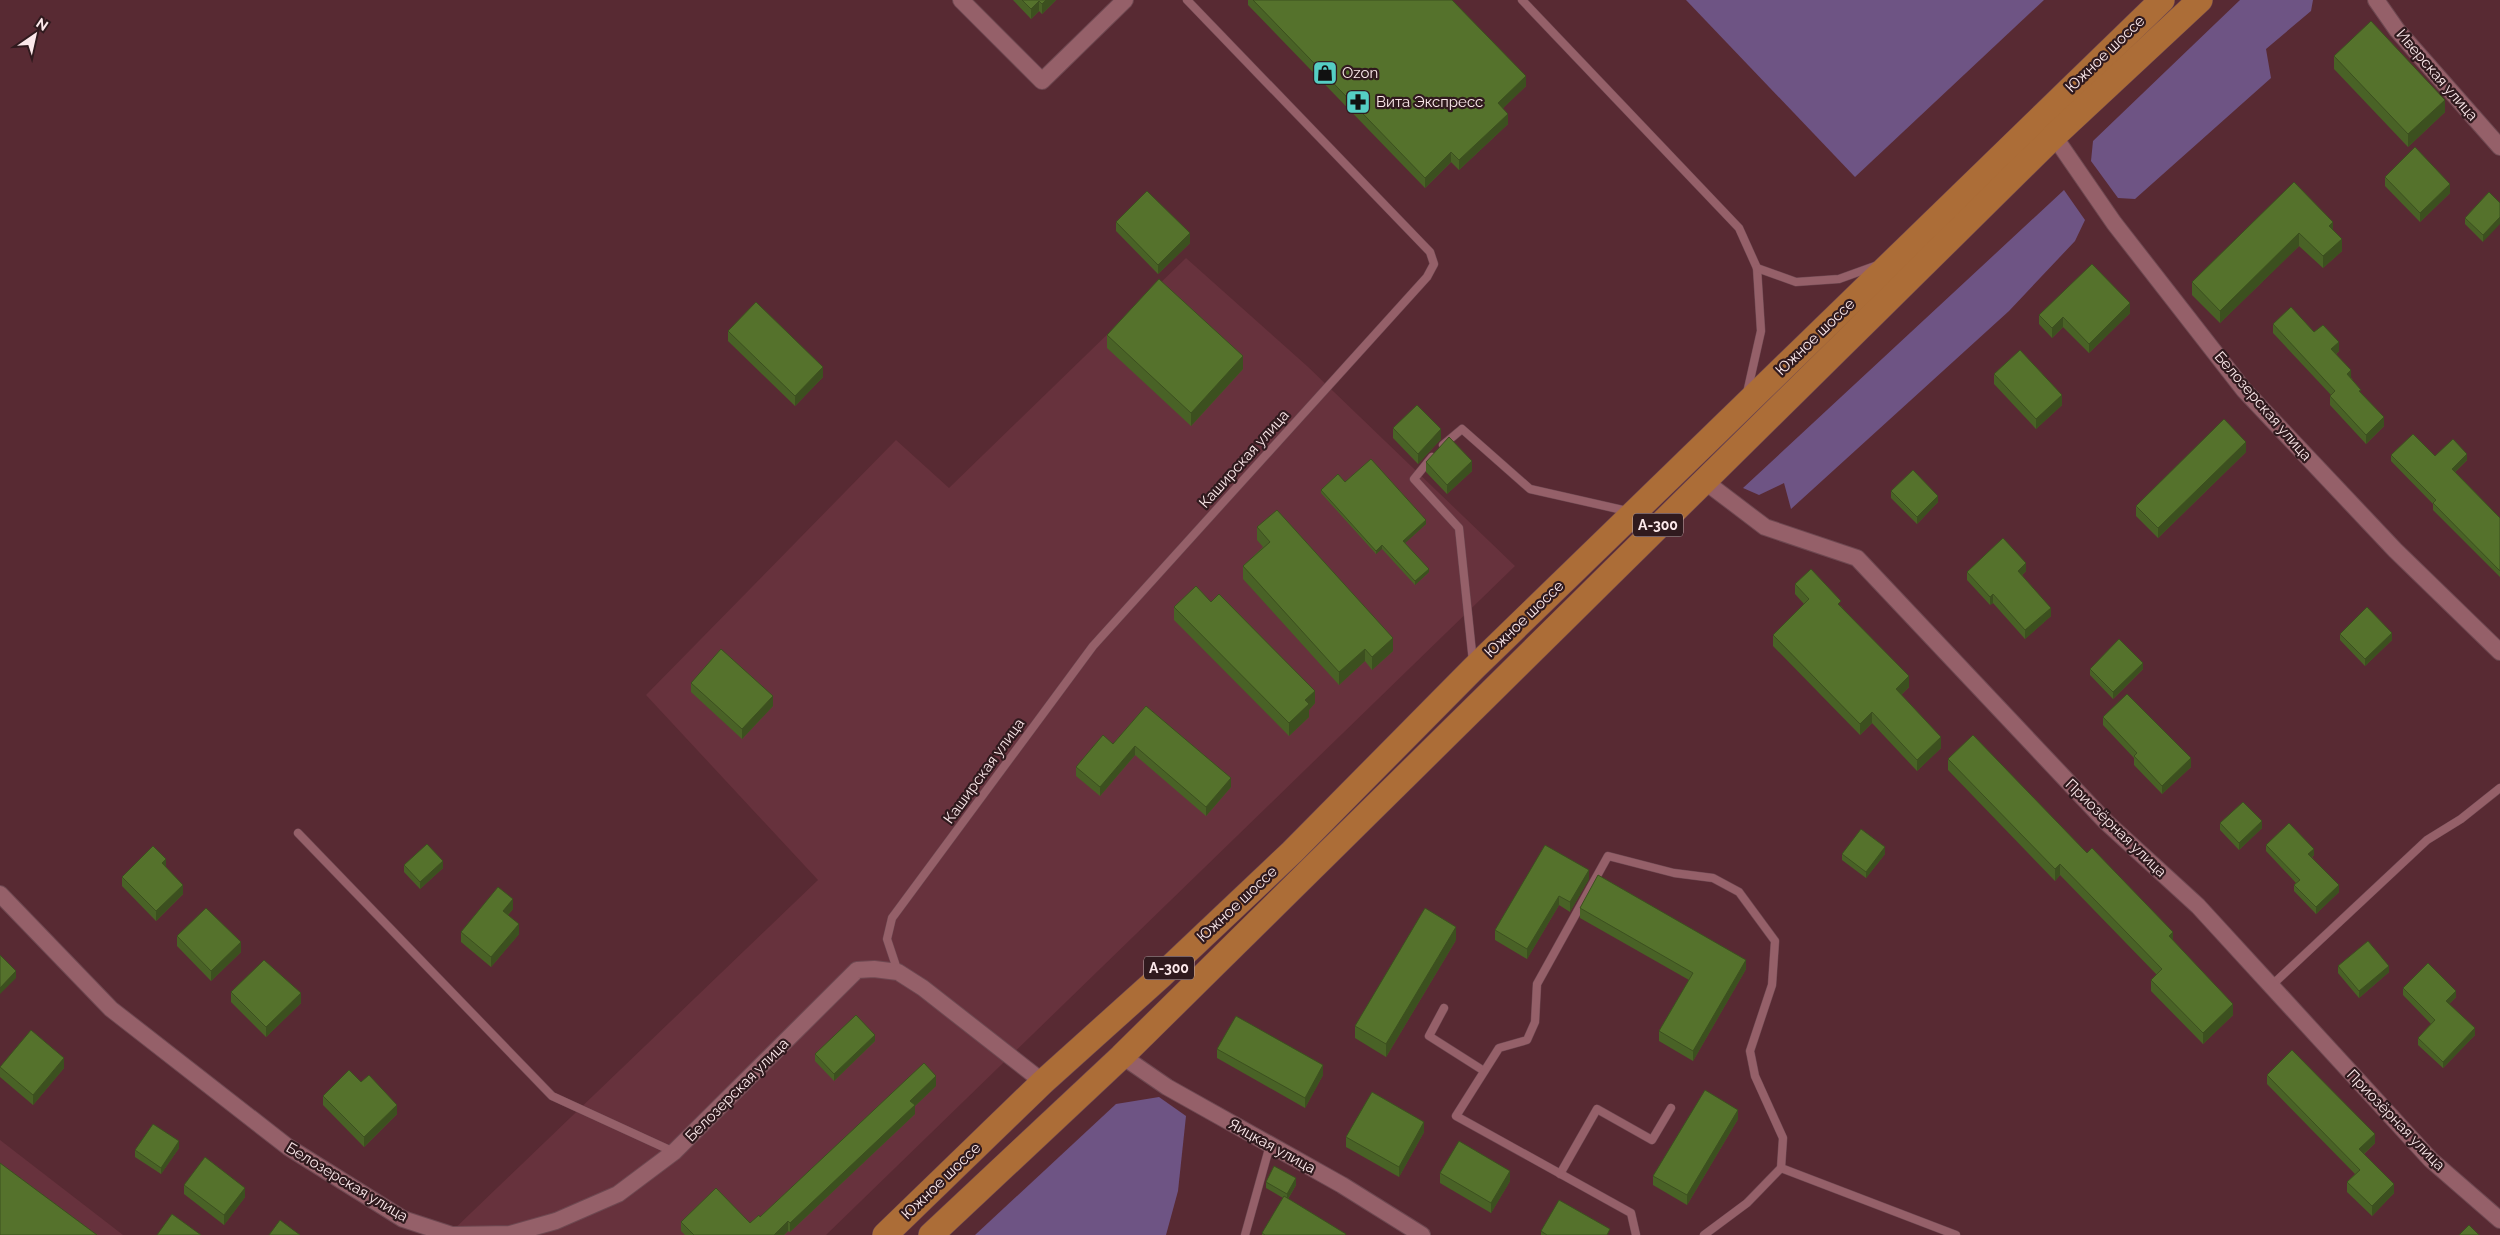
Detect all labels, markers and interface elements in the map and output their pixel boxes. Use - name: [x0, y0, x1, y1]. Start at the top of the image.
- north arrow: [10, 10, 60, 60]
- street label: Южное шоссе: [2062, 12, 2148, 96]
- text: N: [33, 15, 51, 34]
- street label: Иверская улица: [2392, 26, 2482, 124]
- shop icon: Ozon: [1312, 60, 1338, 86]
- place label: Ozon: [1342, 64, 1378, 82]
- pharmacy icon: Вита Экспресс: [1345, 89, 1371, 115]
- place label: Вита Экспресс: [1376, 93, 1483, 111]
- street label: Южное шоссе: [1772, 295, 1858, 379]
- street label: Белозерская улица: [2211, 348, 2315, 464]
- street label: Каширская улица: [1195, 406, 1293, 512]
- road number: А-300: [1633, 514, 1683, 536]
- street label: Южное шоссе: [1481, 577, 1567, 661]
- street label: Каширская улица: [940, 715, 1028, 827]
- street label: Приозёрная улица: [2062, 775, 2170, 881]
- street label: Южное шоссе: [1193, 862, 1281, 946]
- road number: А-300: [1144, 956, 1194, 980]
- street label: Белозерская улица: [682, 1035, 792, 1145]
- street label: Приозёрная улица: [2343, 1066, 2449, 1174]
- street label: Яицкая улица: [1225, 1115, 1319, 1177]
- street label: Белозерская улица: [283, 1139, 411, 1225]
- street label: Южное шоссе: [898, 1139, 984, 1223]

